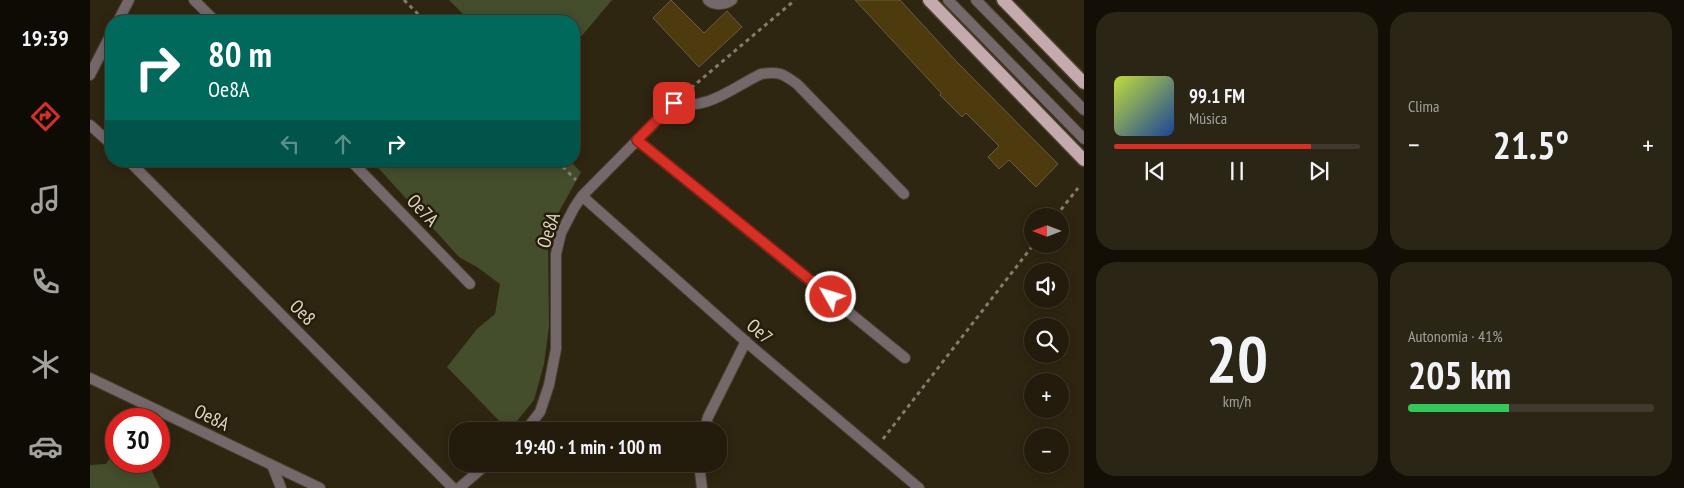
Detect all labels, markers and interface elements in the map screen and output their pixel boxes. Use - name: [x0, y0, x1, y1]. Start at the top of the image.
- text: 19:39: [21, 24, 69, 52]
- text: 80 m: [208, 31, 272, 77]
- icon: right: [125, 35, 190, 100]
- text: Oe8A: [208, 75, 249, 103]
- pin: [653, 82, 695, 124]
- text: 99.1 FM: [1189, 84, 1245, 108]
- icon: arrive: [660, 89, 688, 117]
- text: Clima: [1408, 96, 1439, 116]
- icon: directions: [28, 99, 63, 134]
- text: Música: [1189, 108, 1227, 128]
- text: 21.5°: [1493, 120, 1569, 169]
- text: −: [1408, 126, 1420, 163]
- text: +: [1642, 126, 1654, 163]
- icon: left: [276, 130, 304, 158]
- icon: ahead: [329, 130, 357, 158]
- icon: right: [382, 130, 410, 158]
- icon: previous: [1141, 157, 1169, 185]
- icon: pause: [1223, 157, 1251, 185]
- icon: next: [1305, 157, 1333, 185]
- icon: music: [28, 182, 63, 217]
- street label: Oe7A: [402, 189, 444, 231]
- north arrow: [1024, 208, 1069, 252]
- map controls: [1024, 208, 1069, 473]
- street label: Oe8A: [531, 209, 565, 251]
- button: sound: [1024, 263, 1069, 308]
- icon: phone: [28, 264, 63, 299]
- position arrow: [804, 270, 856, 322]
- street label: Oe8: [285, 294, 321, 330]
- street label: Oe7: [742, 313, 778, 349]
- text: 20: [1206, 316, 1268, 400]
- button: search: [1024, 318, 1069, 363]
- text: Autonomía · 41%: [1408, 326, 1503, 346]
- icon: climate: [28, 347, 63, 382]
- text: 205 km: [1408, 350, 1511, 399]
- button: +: [1024, 373, 1069, 418]
- text: km/h: [1223, 391, 1251, 411]
- street label: Oe8A: [191, 398, 233, 436]
- speed limit sign: 30: [105, 408, 170, 473]
- button: −: [1024, 428, 1069, 473]
- icon: car: [28, 429, 63, 464]
- text: 19:40 · 1 min · 100 m: [515, 435, 661, 459]

